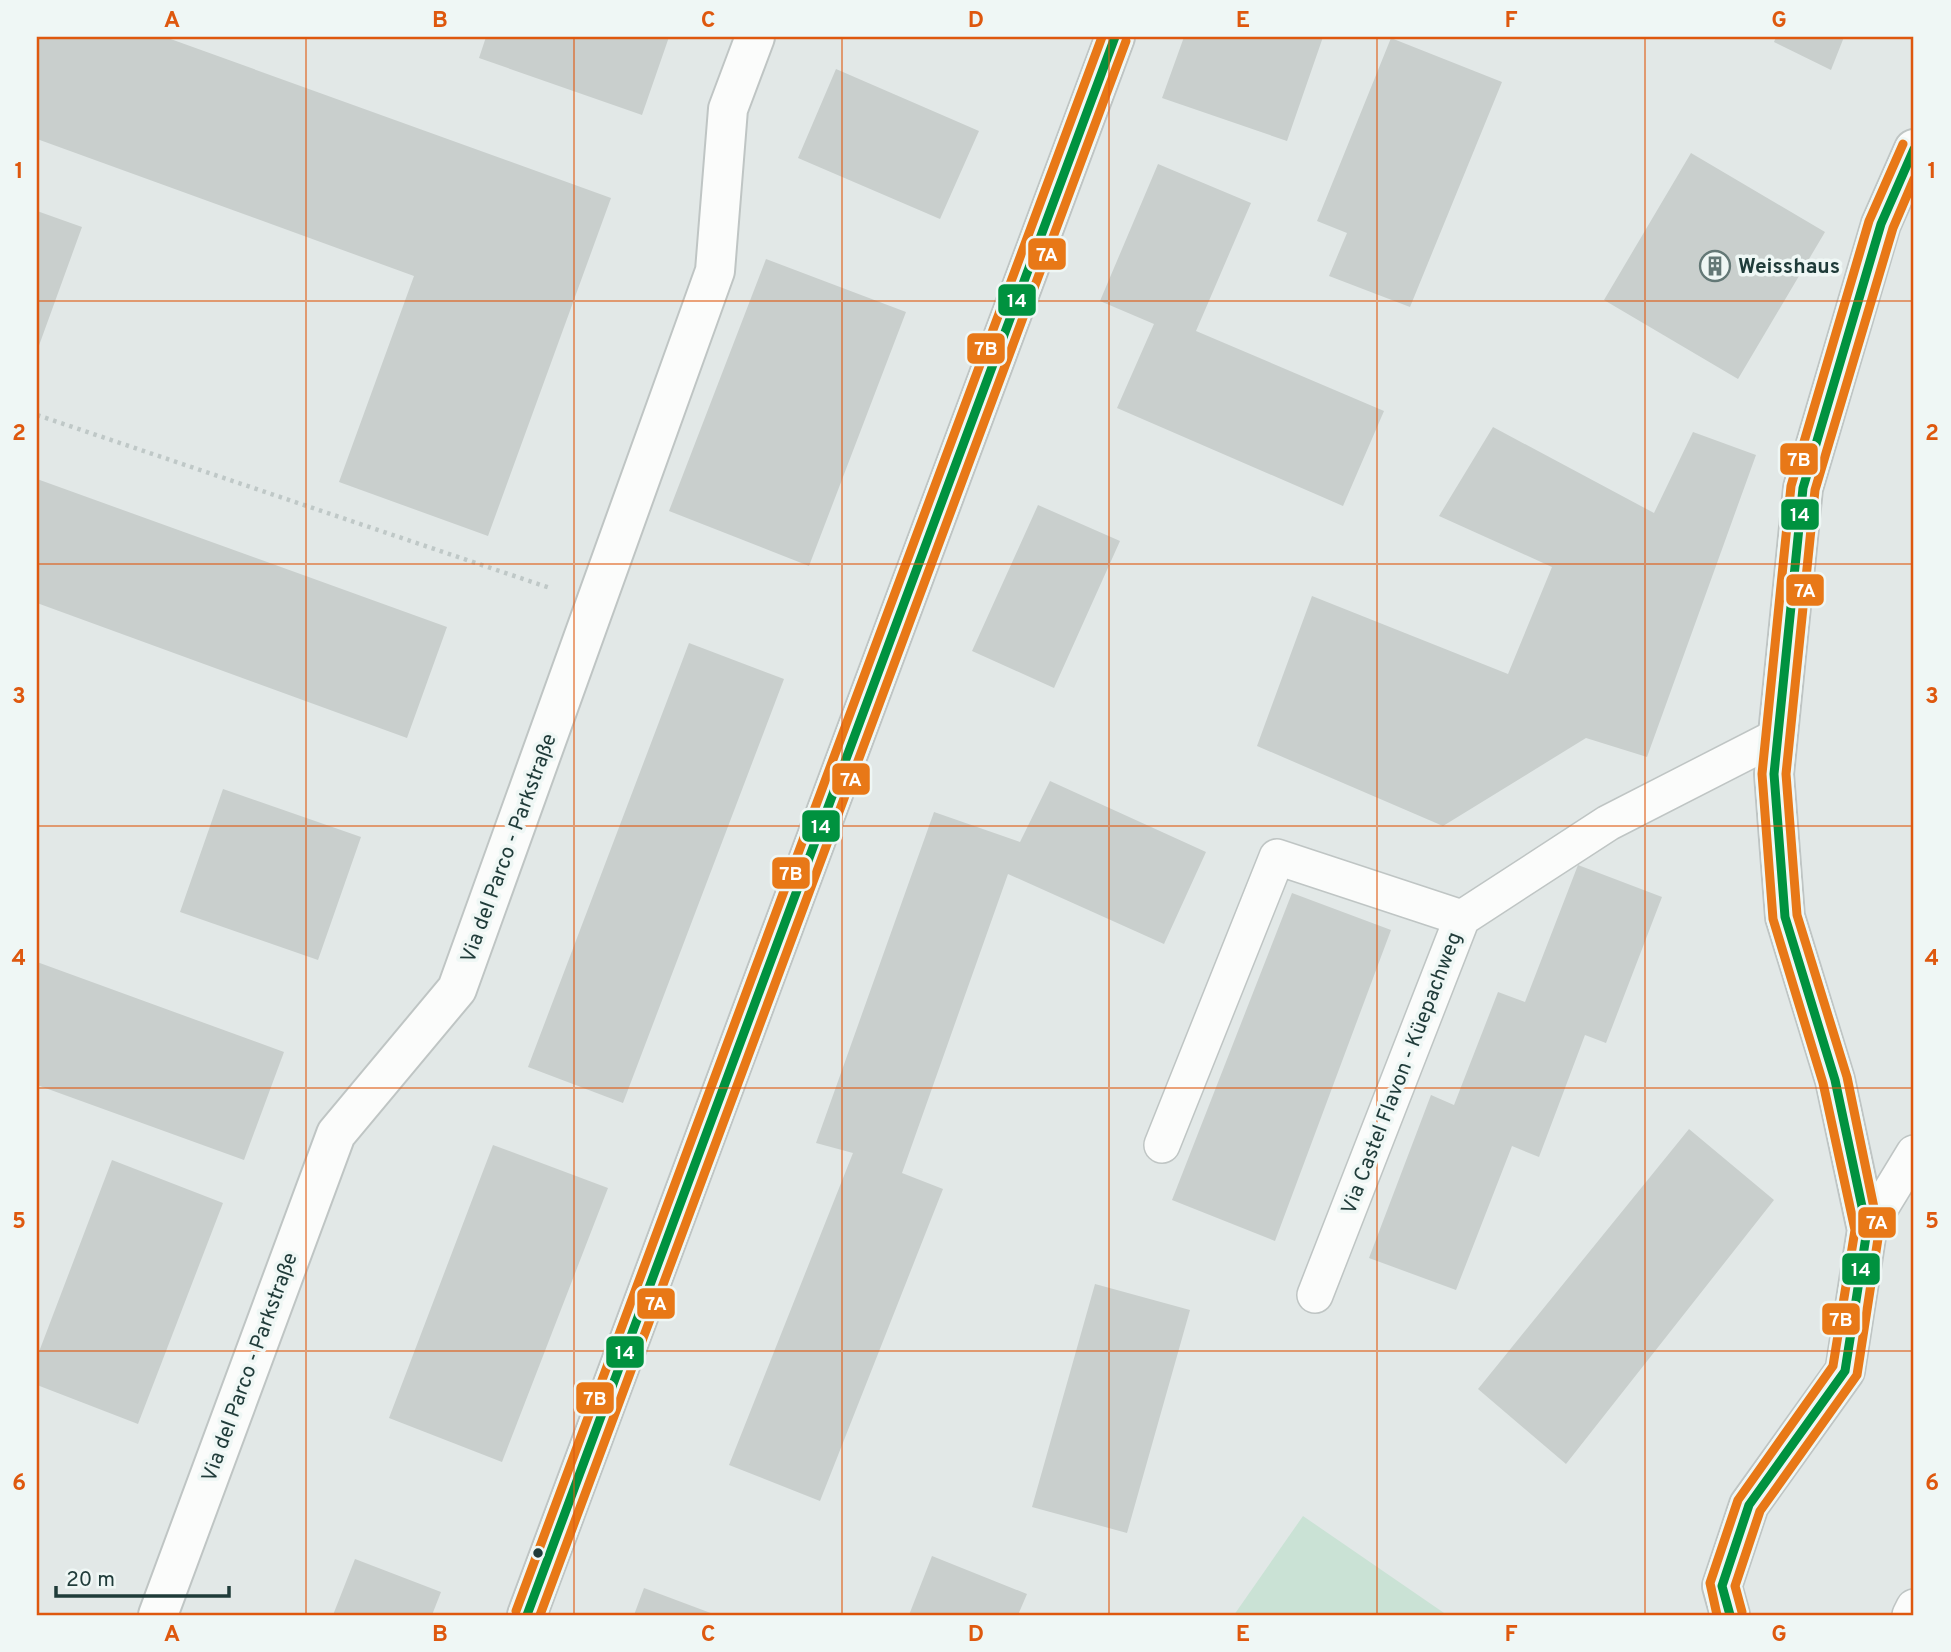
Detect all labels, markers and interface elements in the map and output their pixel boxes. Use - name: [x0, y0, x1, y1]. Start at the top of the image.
- text: A: [164, 7, 180, 36]
- text: B: [432, 7, 448, 36]
- text: C: [701, 7, 715, 36]
- text: D: [968, 7, 984, 36]
- text: E: [1236, 7, 1250, 36]
- text: F: [1504, 7, 1518, 36]
- text: G: [1771, 7, 1787, 36]
- text: 1: [14, 158, 24, 187]
- text: 1: [1927, 158, 1937, 187]
- line badge: 7A: [1027, 237, 1067, 271]
- text: 7A: [1036, 244, 1058, 268]
- building icon: Weisshaus: [1698, 249, 1732, 283]
- place label: Weisshaus: [1738, 254, 1840, 281]
- line badge: 14: [997, 283, 1037, 317]
- text: 14: [1007, 290, 1027, 314]
- line badge: 7B: [966, 332, 1006, 365]
- text: 7B: [974, 338, 998, 362]
- text: 2: [12, 420, 26, 449]
- text: 2: [1925, 420, 1939, 449]
- line badge: 7B: [1779, 442, 1819, 476]
- text: 7B: [1787, 449, 1811, 473]
- line badge: 14: [1780, 498, 1820, 531]
- text: 14: [1790, 504, 1810, 528]
- line badge: 7A: [1785, 573, 1825, 607]
- text: 7A: [1794, 580, 1816, 604]
- text: 3: [12, 683, 26, 712]
- text: 3: [1925, 683, 1939, 712]
- street label: Via del Parco - Parkstraße: [455, 730, 564, 967]
- line badge: 7A: [831, 762, 871, 796]
- text: 7A: [840, 769, 862, 793]
- line badge: 14: [801, 809, 841, 843]
- text: 14: [811, 816, 831, 840]
- line badge: 7B: [771, 856, 811, 890]
- text: 7B: [779, 863, 803, 887]
- street label: Via Castel Flavon - Küepachweg: [1336, 928, 1469, 1219]
- text: 4: [12, 945, 26, 974]
- text: 4: [1925, 945, 1939, 974]
- line badge: 7A: [1857, 1206, 1897, 1239]
- text: 5: [12, 1208, 26, 1237]
- text: 5: [1925, 1208, 1939, 1237]
- text: 7A: [1866, 1212, 1888, 1236]
- street label: Via del Parco - Parkstraße: [196, 1249, 305, 1486]
- line badge: 14: [1841, 1252, 1881, 1286]
- text: 14: [1851, 1259, 1871, 1283]
- line badge: 7A: [636, 1287, 676, 1320]
- text: 7A: [645, 1293, 667, 1317]
- line badge: 7B: [1821, 1302, 1861, 1336]
- text: 7B: [1829, 1309, 1853, 1333]
- line badge: 14: [605, 1335, 645, 1369]
- text: 14: [615, 1342, 635, 1366]
- line badge: 7B: [575, 1381, 615, 1415]
- text: 7B: [583, 1388, 607, 1412]
- text: 6: [12, 1470, 26, 1499]
- text: 6: [1925, 1470, 1939, 1499]
- unlabelled marker: [531, 1546, 545, 1560]
- scale bar: [56, 1554, 229, 1598]
- text: 20 m: [66, 1567, 115, 1594]
- text: A: [164, 1621, 180, 1650]
- text: B: [432, 1621, 448, 1650]
- text: C: [701, 1621, 715, 1650]
- text: D: [968, 1621, 984, 1650]
- text: E: [1236, 1621, 1250, 1650]
- text: F: [1504, 1621, 1518, 1650]
- text: G: [1771, 1621, 1787, 1650]

